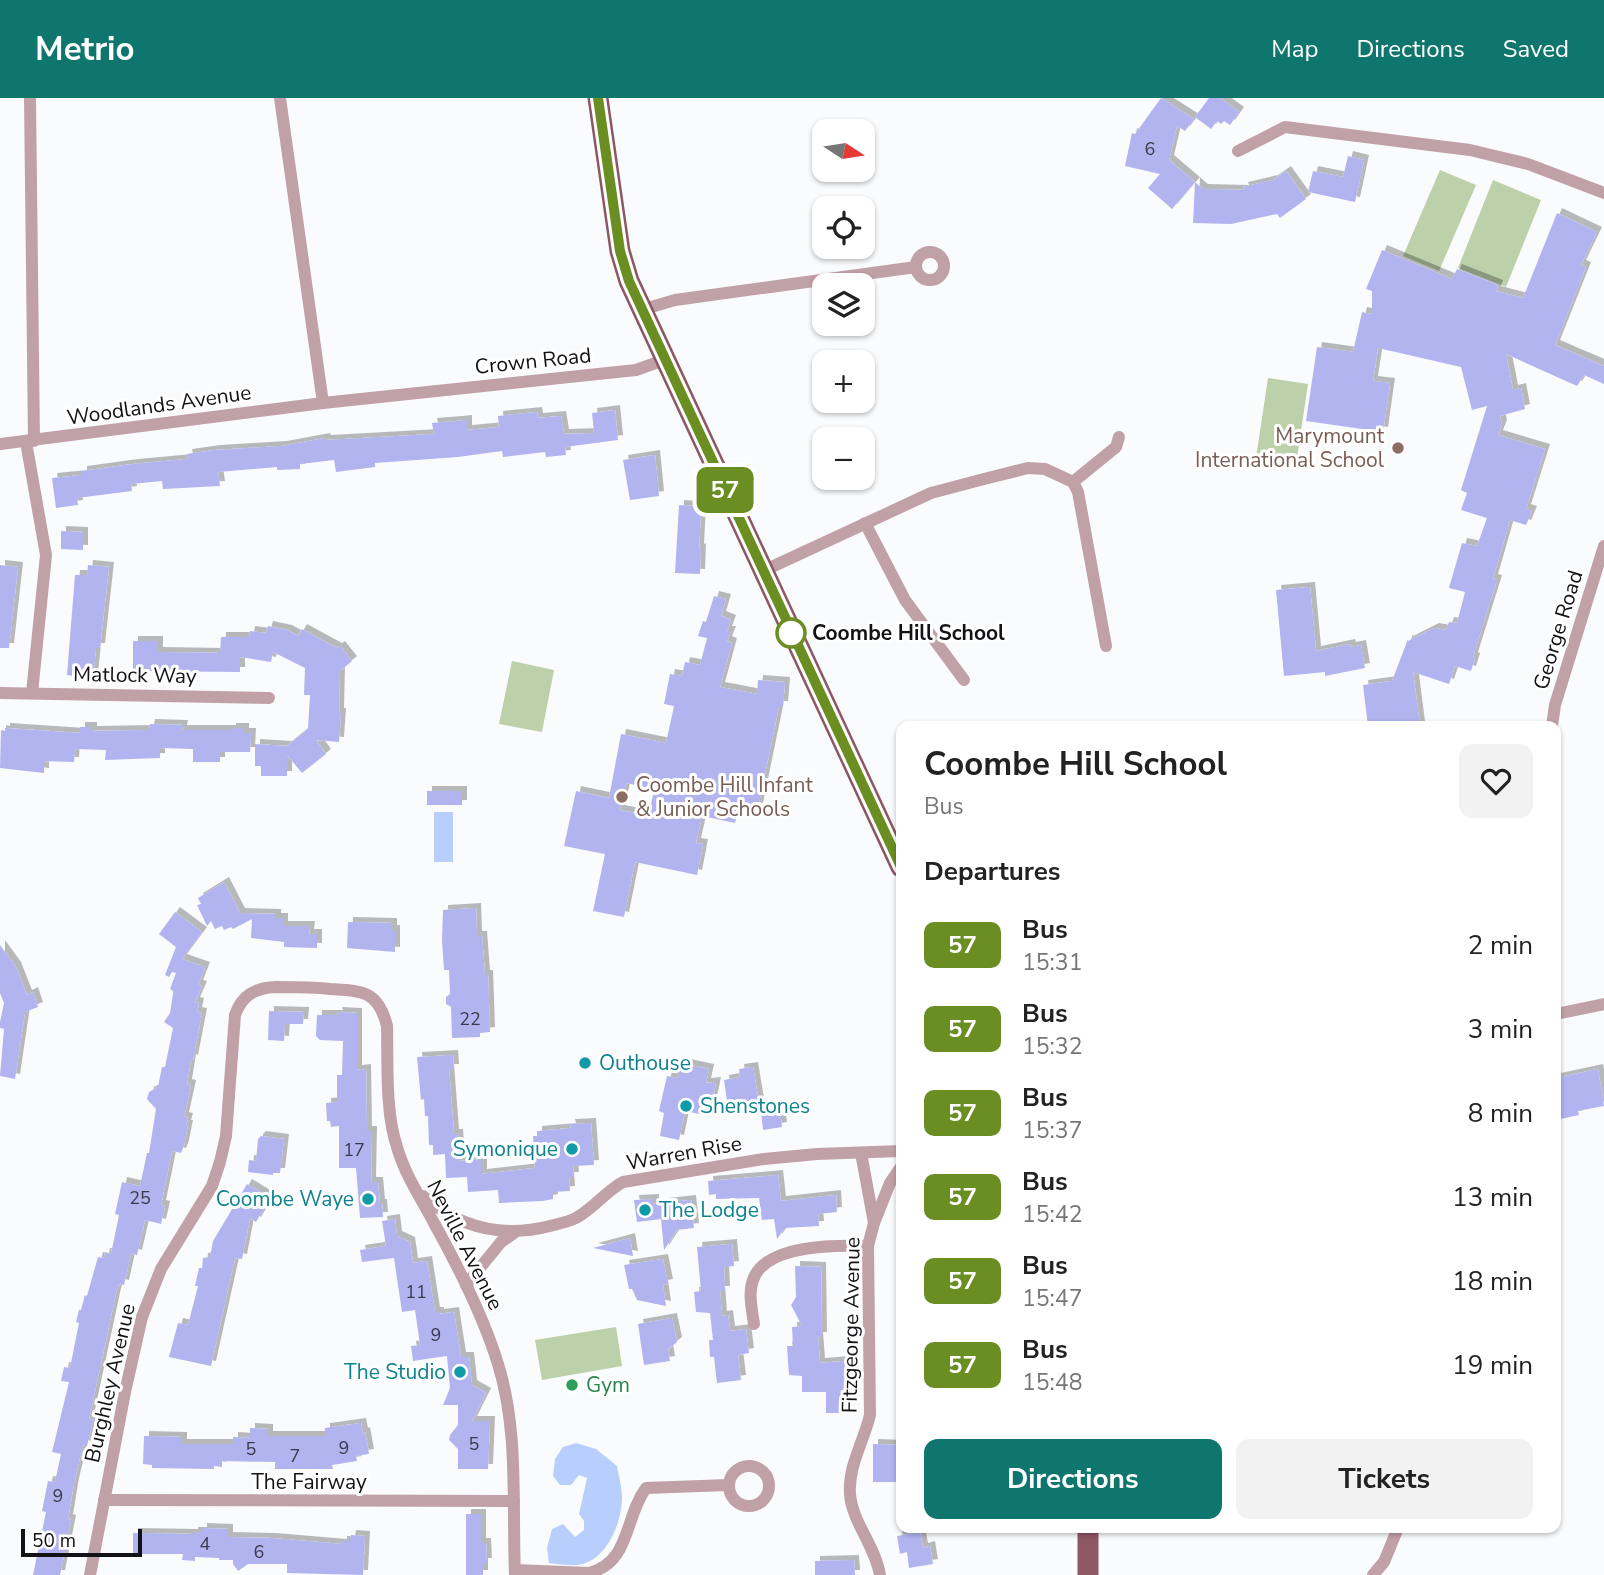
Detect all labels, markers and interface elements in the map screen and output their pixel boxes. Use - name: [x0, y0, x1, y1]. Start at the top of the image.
- text: Metrio: [35, 27, 135, 72]
- text: Map: [1271, 33, 1318, 65]
- text: Directions: [1356, 33, 1465, 65]
- text: Saved: [1503, 33, 1569, 65]
- north arrow: [812, 119, 875, 182]
- map controls: [812, 119, 875, 490]
- house number: 6: [1145, 137, 1155, 161]
- button: locate: [812, 196, 875, 259]
- button: layers: [812, 273, 875, 336]
- street label: Crown Road: [473, 341, 593, 381]
- button: +: [812, 350, 875, 413]
- street label: Woodlands Avenue: [65, 378, 253, 432]
- place label: Marymount International School: [1195, 422, 1385, 474]
- button: −: [812, 427, 875, 490]
- marker: Marymount International School: [1390, 440, 1406, 456]
- line badge: 57: [694, 467, 756, 513]
- text: 57: [711, 474, 739, 506]
- street label: George Road: [1527, 567, 1589, 693]
- marker: Coombe Hill School: [776, 618, 806, 648]
- place label: Coombe Hill School: [812, 619, 1005, 647]
- street label: Matlock Way: [73, 660, 197, 690]
- text: Coombe Hill School: [924, 742, 1227, 787]
- button: heart: [1459, 744, 1533, 818]
- place label: Coombe Hill Infant & Junior Schools: [636, 771, 813, 823]
- marker: Coombe Hill Infant & Junior Schools: [614, 789, 630, 805]
- text: Bus: [924, 791, 964, 822]
- text: Departures: [924, 854, 1060, 889]
- text: Bus: [1022, 912, 1068, 947]
- text: 2 min: [1468, 928, 1533, 963]
- text: 57: [948, 929, 977, 961]
- text: 15:31: [1022, 947, 1082, 978]
- text: Bus: [1022, 996, 1068, 1031]
- house number: 22: [459, 1007, 481, 1031]
- text: 3 min: [1468, 1012, 1533, 1047]
- text: 57: [948, 1013, 977, 1045]
- text: 15:32: [1022, 1031, 1082, 1062]
- place label: Outhouse: [599, 1049, 691, 1077]
- marker: Outhouse: [577, 1055, 593, 1071]
- text: Bus: [1022, 1080, 1068, 1115]
- place label: Shenstones: [700, 1092, 810, 1120]
- text: 8 min: [1468, 1096, 1533, 1131]
- text: 57: [948, 1097, 977, 1129]
- marker: Shenstones: [678, 1098, 694, 1114]
- text: 15:37: [1022, 1115, 1082, 1146]
- street label: Warren Rise: [624, 1129, 744, 1177]
- place label: Symonique: [453, 1135, 558, 1163]
- house number: 17: [343, 1138, 365, 1162]
- marker: Symonique: [564, 1141, 580, 1157]
- text: Bus: [1022, 1164, 1068, 1199]
- street label: Neville Avenue: [420, 1175, 510, 1315]
- text: 13 min: [1452, 1180, 1533, 1215]
- text: 57: [948, 1181, 977, 1213]
- place label: Coombe Waye: [216, 1185, 354, 1213]
- house number: 25: [129, 1186, 151, 1210]
- marker: Coombe Waye: [360, 1191, 376, 1207]
- place label: The Lodge: [659, 1196, 759, 1224]
- text: 15:42: [1022, 1199, 1082, 1230]
- marker: The Lodge: [637, 1202, 653, 1218]
- street label: Fitzgeorge Avenue: [835, 1237, 867, 1413]
- text: Bus: [1022, 1248, 1068, 1283]
- text: 18 min: [1452, 1264, 1533, 1299]
- text: 57: [948, 1265, 977, 1297]
- house number: 11: [405, 1280, 427, 1304]
- text: 15:47: [1022, 1283, 1082, 1314]
- street label: Burghley Avenue: [78, 1301, 142, 1465]
- house number: 9: [431, 1323, 441, 1347]
- text: Bus: [1022, 1332, 1068, 1367]
- text: 19 min: [1452, 1348, 1533, 1383]
- text: 57: [948, 1349, 977, 1381]
- place label: The Studio: [344, 1358, 446, 1386]
- marker: The Studio: [452, 1364, 468, 1380]
- text: 15:48: [1022, 1367, 1082, 1398]
- place label: Gym: [586, 1371, 630, 1399]
- marker: Gym: [564, 1377, 580, 1393]
- house number: 5: [469, 1432, 479, 1456]
- house number: 9: [339, 1436, 349, 1460]
- house number: 5: [246, 1437, 256, 1461]
- button: Directions: [924, 1439, 1222, 1519]
- button: Tickets: [1236, 1439, 1533, 1519]
- house number: 7: [290, 1444, 300, 1468]
- street label: The Fairway: [251, 1468, 367, 1496]
- house number: 9: [53, 1484, 63, 1508]
- scale bar: [21, 1526, 142, 1558]
- text: 50 m: [32, 1528, 76, 1554]
- house number: 4: [200, 1532, 211, 1556]
- house number: 6: [254, 1540, 264, 1564]

